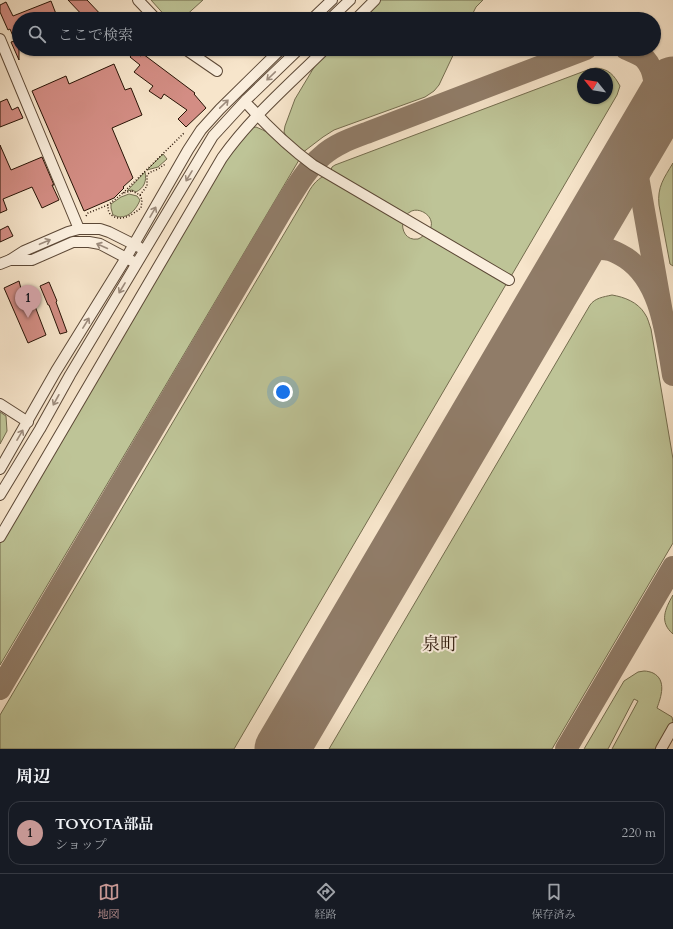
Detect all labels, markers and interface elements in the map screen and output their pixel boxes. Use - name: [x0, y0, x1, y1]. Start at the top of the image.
- search box: [12, 12, 661, 56]
- icon: search: [26, 23, 48, 45]
- text: ここで検索: [58, 25, 133, 45]
- north arrow: [577, 68, 613, 104]
- one-way arrow: [266, 71, 276, 81]
- one-way arrow: [219, 99, 229, 109]
- one-way arrow: [184, 170, 192, 182]
- one-way arrow: [149, 206, 157, 218]
- one-way arrow: [38, 238, 50, 245]
- one-way arrow: [96, 242, 108, 249]
- one-way arrow: [118, 282, 126, 294]
- pin: 1: [15, 285, 41, 318]
- one-way arrow: [82, 317, 90, 329]
- your location: [273, 382, 293, 402]
- one-way arrow: [52, 393, 60, 405]
- one-way arrow: [16, 429, 24, 441]
- district label: 泉町: [422, 632, 458, 657]
- text: 周辺: [16, 765, 50, 788]
- text: TOYOTA部品: [55, 814, 153, 834]
- text: 1: [27, 824, 33, 842]
- text: 220 m: [622, 824, 656, 842]
- text: ショップ: [55, 836, 107, 854]
- tab: 地図: [98, 881, 120, 922]
- tab: 経路: [315, 881, 337, 922]
- tab: 保存済み: [532, 881, 576, 922]

